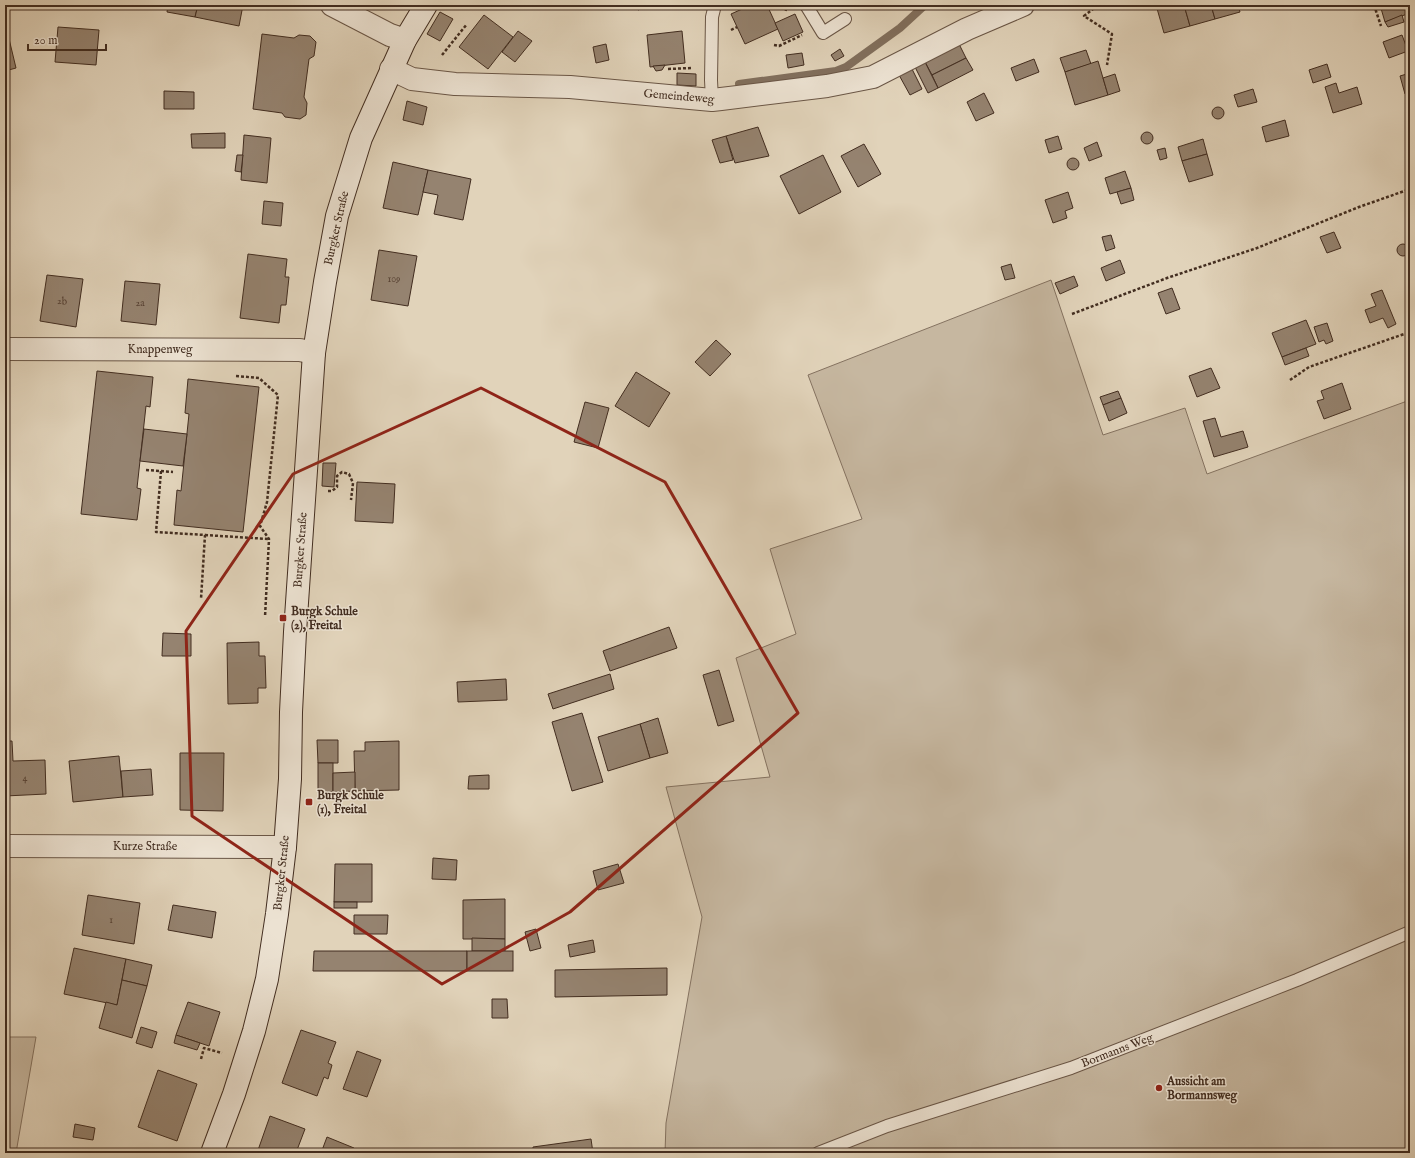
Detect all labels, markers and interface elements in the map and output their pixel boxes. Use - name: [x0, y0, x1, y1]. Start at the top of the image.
- scale bar: [28, 26, 106, 52]
- text: 20 m: [34, 33, 57, 48]
- street label: Gemeindeweg: [643, 86, 716, 107]
- street label: Burgker Straße: [321, 189, 352, 267]
- house number: 109: [388, 273, 400, 286]
- house number: 2b: [57, 295, 67, 308]
- house number: 2a: [135, 297, 145, 310]
- street label: Knappenweg: [128, 342, 193, 358]
- street label: Burgker Straße: [290, 511, 311, 588]
- place label: Burgk Schule (2), Freital: [291, 604, 358, 633]
- marker: Burgk Schule (2), Freital: [278, 613, 288, 623]
- house number: 4: [23, 772, 28, 785]
- place label: Burgk Schule (1), Freital: [317, 788, 384, 817]
- marker: Burgk Schule (1), Freital: [304, 797, 314, 807]
- street label: Burgker Straße: [270, 834, 293, 911]
- street label: Kurze Straße: [113, 839, 178, 854]
- house number: 1: [109, 914, 113, 927]
- street label: Bormanns Weg: [1079, 1030, 1156, 1071]
- place label: Aussicht am Bormannsweg: [1166, 1074, 1238, 1104]
- marker: Aussicht am Bormannsweg: [1154, 1083, 1164, 1093]

